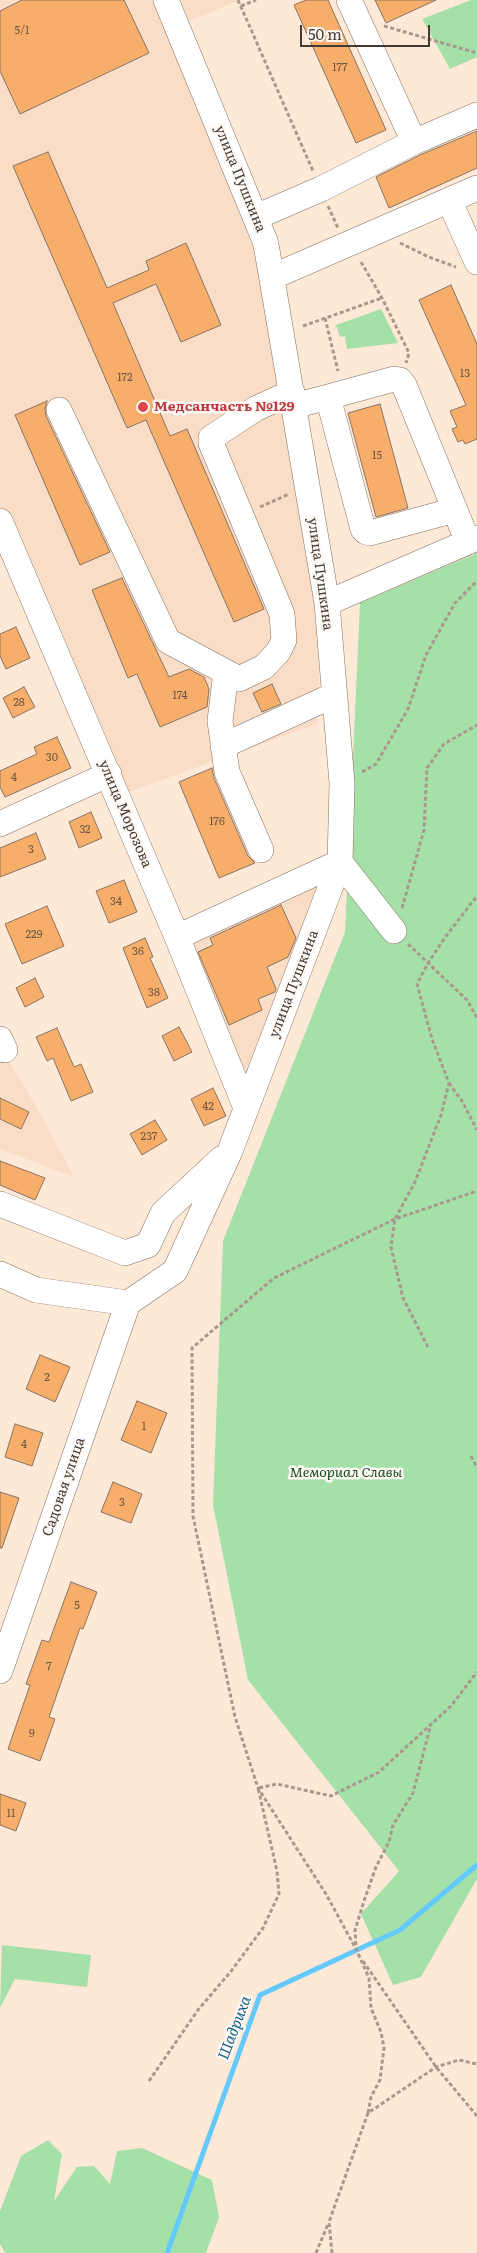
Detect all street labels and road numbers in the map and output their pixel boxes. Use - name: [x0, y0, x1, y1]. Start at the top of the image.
- street label: улица Пушкина: [211, 123, 269, 235]
- street label: улица Пушкина: [304, 516, 336, 632]
- street label: улица Морозова: [95, 758, 155, 870]
- street label: улица Пушкина: [266, 928, 322, 1040]
- street label: Садовая улица: [39, 1435, 89, 1539]

